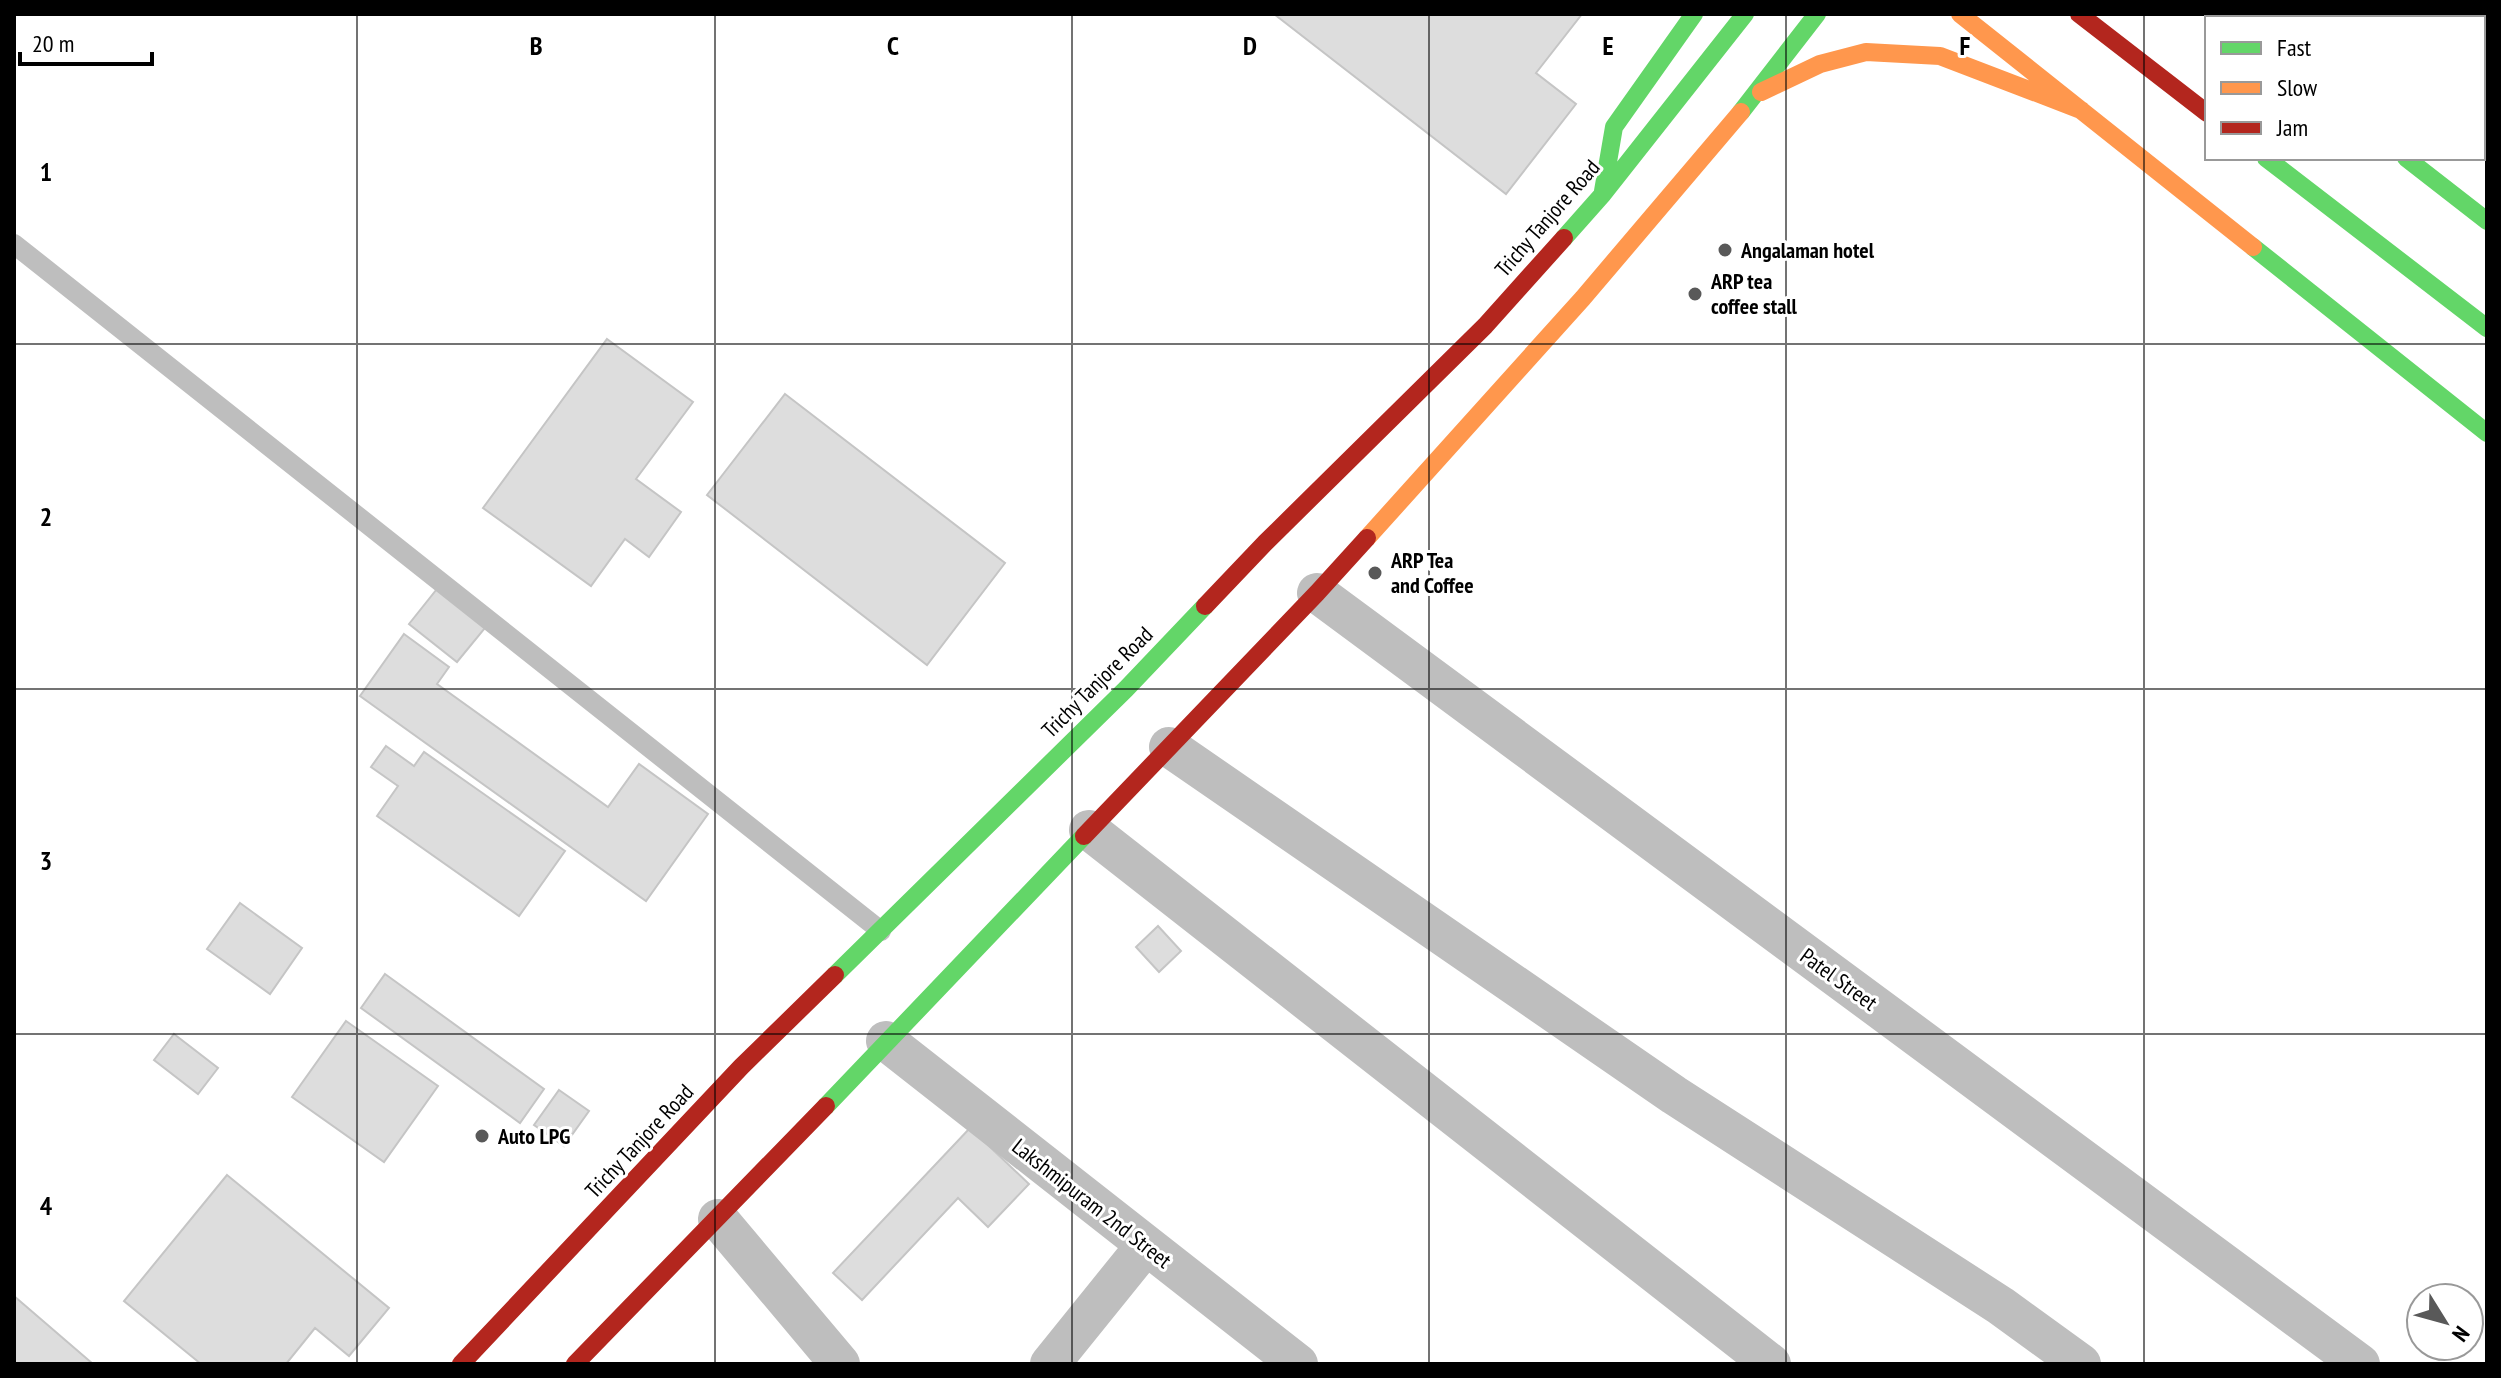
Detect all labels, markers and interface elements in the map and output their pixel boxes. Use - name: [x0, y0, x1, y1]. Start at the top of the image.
- scale bar: [20, 16, 152, 66]
- legend: [2205, 16, 2485, 160]
- text: 20 m: [32, 28, 74, 59]
- text: B: [530, 29, 543, 62]
- text: C: [887, 29, 899, 62]
- text: D: [1243, 29, 1257, 62]
- text: E: [1602, 29, 1614, 62]
- text: F: [1960, 29, 1971, 62]
- text: Fast: [2277, 32, 2312, 63]
- text: Slow: [2277, 72, 2318, 103]
- text: Jam: [2276, 112, 2308, 143]
- street label: Trichy Tanjore Road: [1489, 154, 1605, 282]
- text: 1: [40, 155, 52, 188]
- place label: Angalaman hotel: [1740, 236, 1875, 264]
- marker: Angalaman hotel: [1716, 241, 1734, 259]
- place label: ARP tea coffee stall: [1710, 267, 1798, 320]
- marker: ARP tea coffee stall: [1686, 285, 1704, 303]
- text: 2: [40, 500, 52, 533]
- place label: ARP Tea and Coffee: [1390, 546, 1474, 599]
- marker: ARP Tea and Coffee: [1366, 564, 1384, 582]
- street label: Trichy Tanjore Road: [1035, 620, 1159, 744]
- text: 3: [40, 844, 52, 877]
- street label: Patel Street: [1795, 942, 1883, 1016]
- street label: Trichy Tanjore Road: [579, 1078, 699, 1204]
- place label: Auto LPG: [497, 1122, 570, 1150]
- marker: Auto LPG: [473, 1127, 491, 1145]
- street label: Lakshmipuram 2nd Street: [1007, 1132, 1177, 1274]
- text: 4: [40, 1189, 53, 1222]
- north arrow: [2405, 1282, 2485, 1362]
- text: N: [2446, 1321, 2476, 1347]

